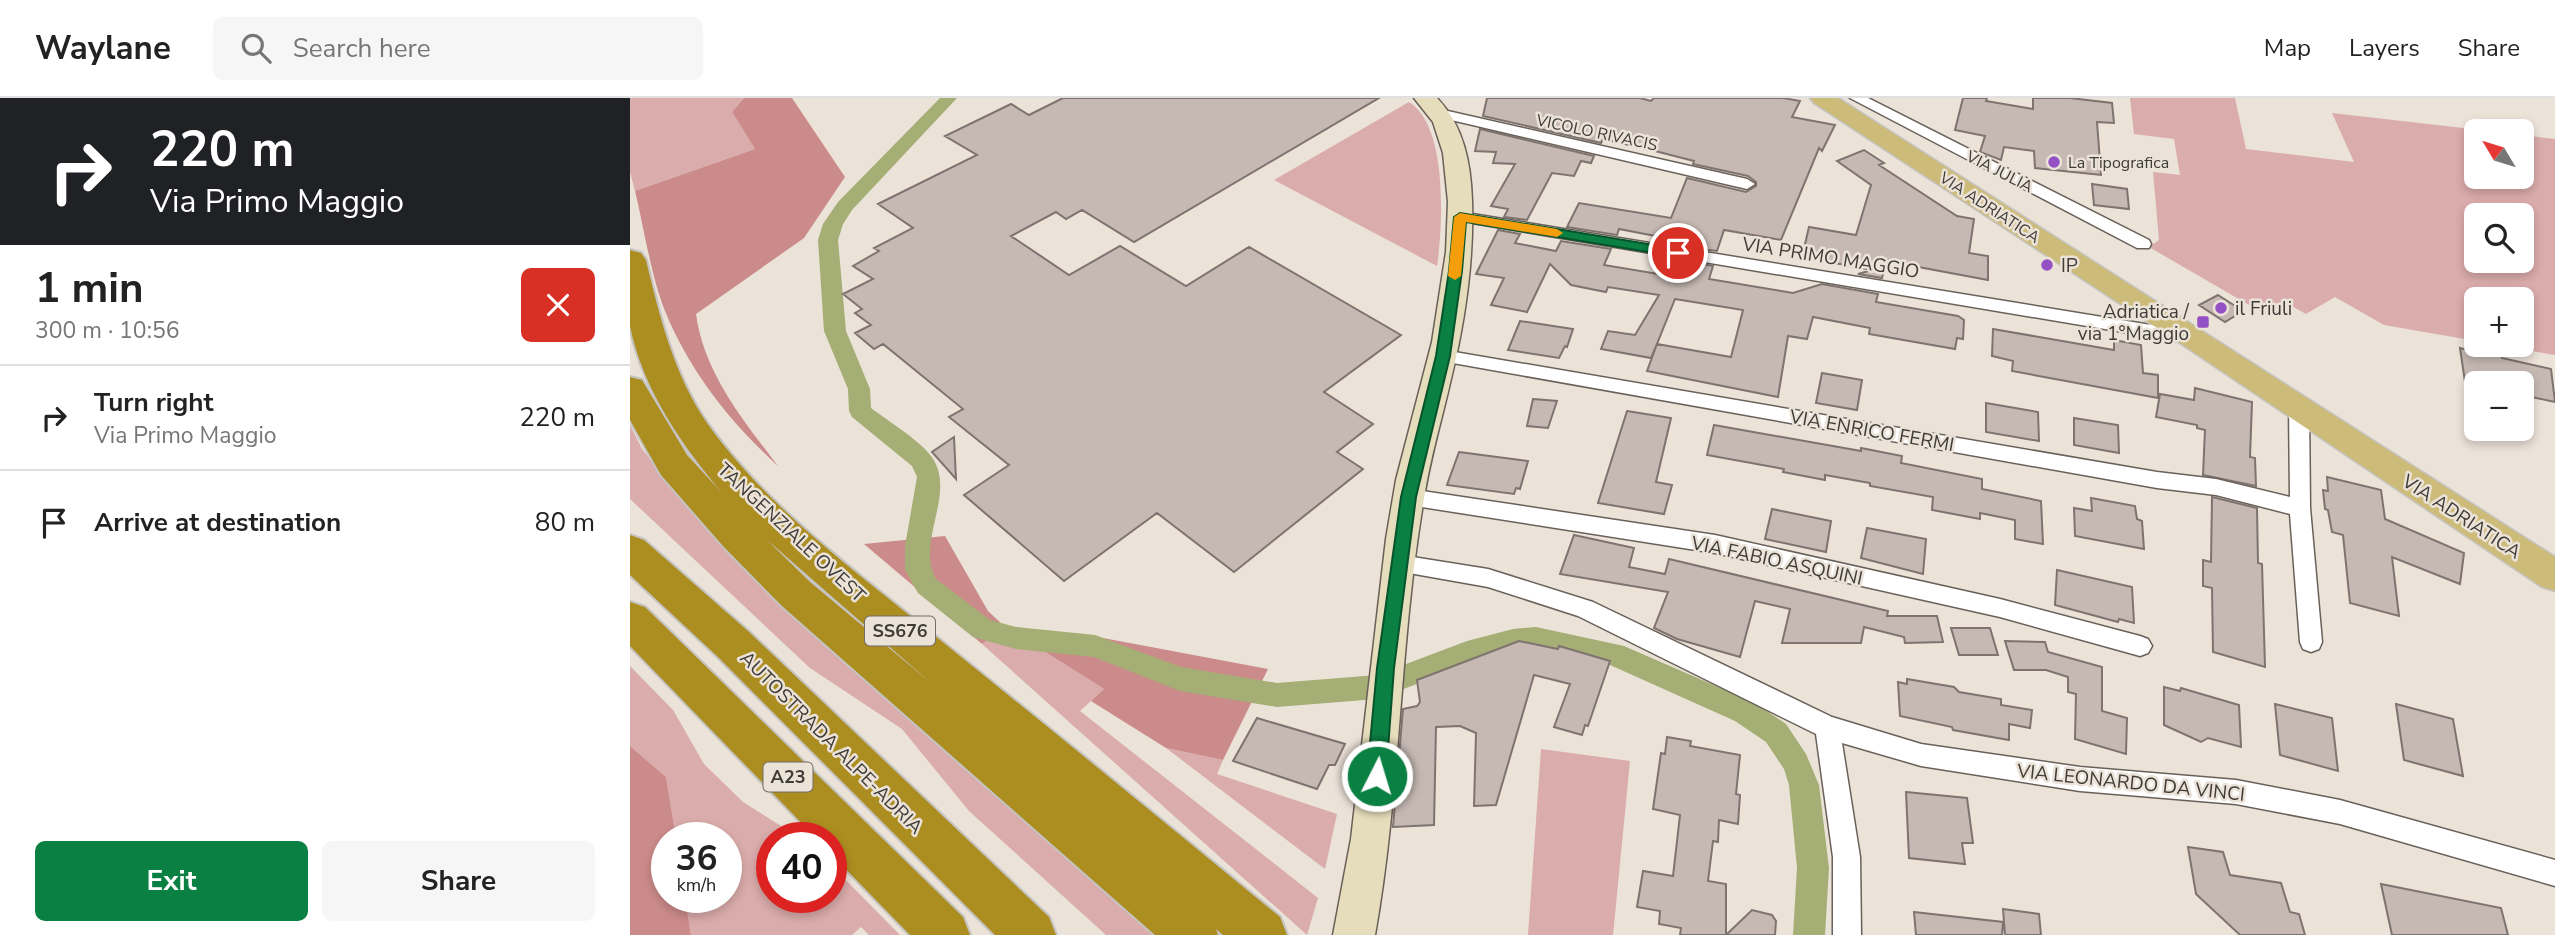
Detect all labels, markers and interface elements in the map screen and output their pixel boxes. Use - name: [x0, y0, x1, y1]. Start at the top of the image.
- search box: [213, 17, 703, 80]
- text: Waylane: [35, 26, 171, 71]
- icon: search: [237, 29, 275, 67]
- text: Search here: [293, 31, 431, 66]
- text: Map: [2264, 32, 2311, 64]
- text: Layers: [2349, 32, 2420, 64]
- text: Share: [2458, 32, 2520, 64]
- street label: VICOLO RIVACIS: [1533, 109, 1660, 157]
- text: 220 m: [150, 116, 294, 183]
- north arrow: [2464, 119, 2534, 189]
- map controls: [2464, 119, 2534, 441]
- icon: right: [35, 126, 126, 217]
- street label: VIA JULIA: [1962, 145, 2037, 198]
- place label: La Tipografica: [2068, 152, 2169, 174]
- marker: La Tipografica: [2046, 154, 2062, 170]
- street label: VIA ADRIATICA: [1934, 167, 2044, 249]
- text: Via Primo Maggio: [150, 180, 404, 223]
- button: search: [2464, 203, 2534, 273]
- pin: [1648, 223, 1708, 283]
- street label: VIA PRIMO MAGGIO: [1739, 231, 1921, 285]
- icon: arrive: [1659, 234, 1697, 272]
- place label: IP: [2061, 253, 2078, 279]
- marker: IP: [2039, 257, 2055, 273]
- text: 1 min: [35, 260, 144, 317]
- button: close: [521, 268, 595, 342]
- button: +: [2464, 287, 2534, 357]
- place label: il Friuli: [2235, 296, 2292, 322]
- place label: Adriatica / via 1°Maggio: [2078, 299, 2190, 347]
- marker: il Friuli: [2213, 300, 2229, 316]
- marker: Adriatica / via 1°Maggio: [2195, 314, 2211, 330]
- text: 300 m · 10:56: [35, 315, 180, 346]
- button: −: [2464, 371, 2534, 441]
- text: Turn right: [94, 385, 213, 420]
- icon: right: [35, 399, 73, 437]
- text: 220 m: [519, 400, 595, 435]
- street label: VIA ENRICO FERMI: [1787, 404, 1956, 458]
- text: Via Primo Maggio: [94, 420, 277, 451]
- street label: TANGENZIALE OVEST: [711, 457, 872, 609]
- street label: VIA ADRIATICA: [2396, 468, 2526, 565]
- icon: arrive: [35, 504, 73, 542]
- text: Arrive at destination: [94, 505, 341, 540]
- text: 80 m: [535, 505, 595, 540]
- street label: VIA FABIO ASQUINI: [1688, 530, 1865, 592]
- road number: SS676: [865, 616, 935, 646]
- street label: AUTOSTRADA ALPE-ADRIA: [734, 646, 929, 840]
- position arrow: [1340, 739, 1414, 813]
- street label: VIA LEONARDO DA VINCI: [2015, 758, 2246, 808]
- road number: A23: [764, 762, 812, 792]
- speed limit sign: 40: [756, 822, 847, 913]
- text: 36: [675, 835, 718, 882]
- button: Exit: [35, 841, 308, 921]
- button: Share: [322, 841, 595, 921]
- text: km/h: [677, 873, 716, 897]

